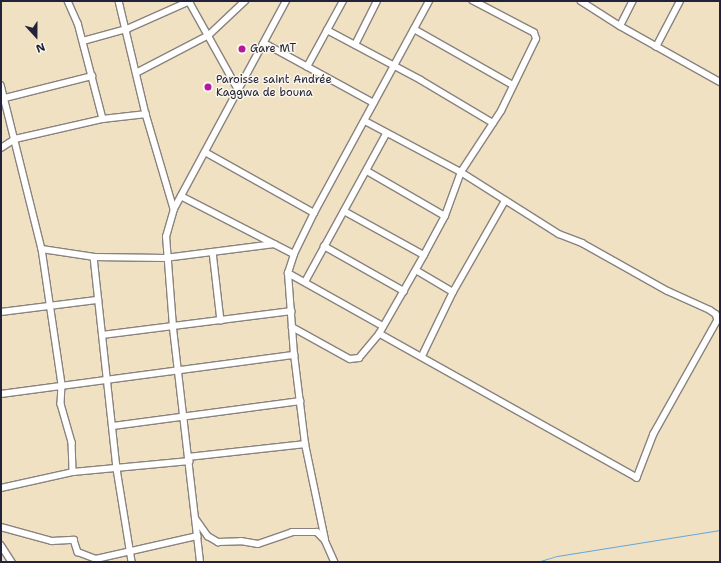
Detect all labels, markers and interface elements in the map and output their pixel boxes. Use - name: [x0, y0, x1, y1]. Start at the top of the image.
- north arrow: [16, 16, 56, 56]
- text: N: [34, 39, 47, 56]
- place label: Gare MT: [250, 42, 296, 56]
- marker: Gare MT: [237, 44, 247, 54]
- place label: Paroisse saint Andrée Kaggwa de bouna: [216, 74, 332, 100]
- marker: Paroisse saint Andrée Kaggwa de bouna: [203, 82, 213, 92]

